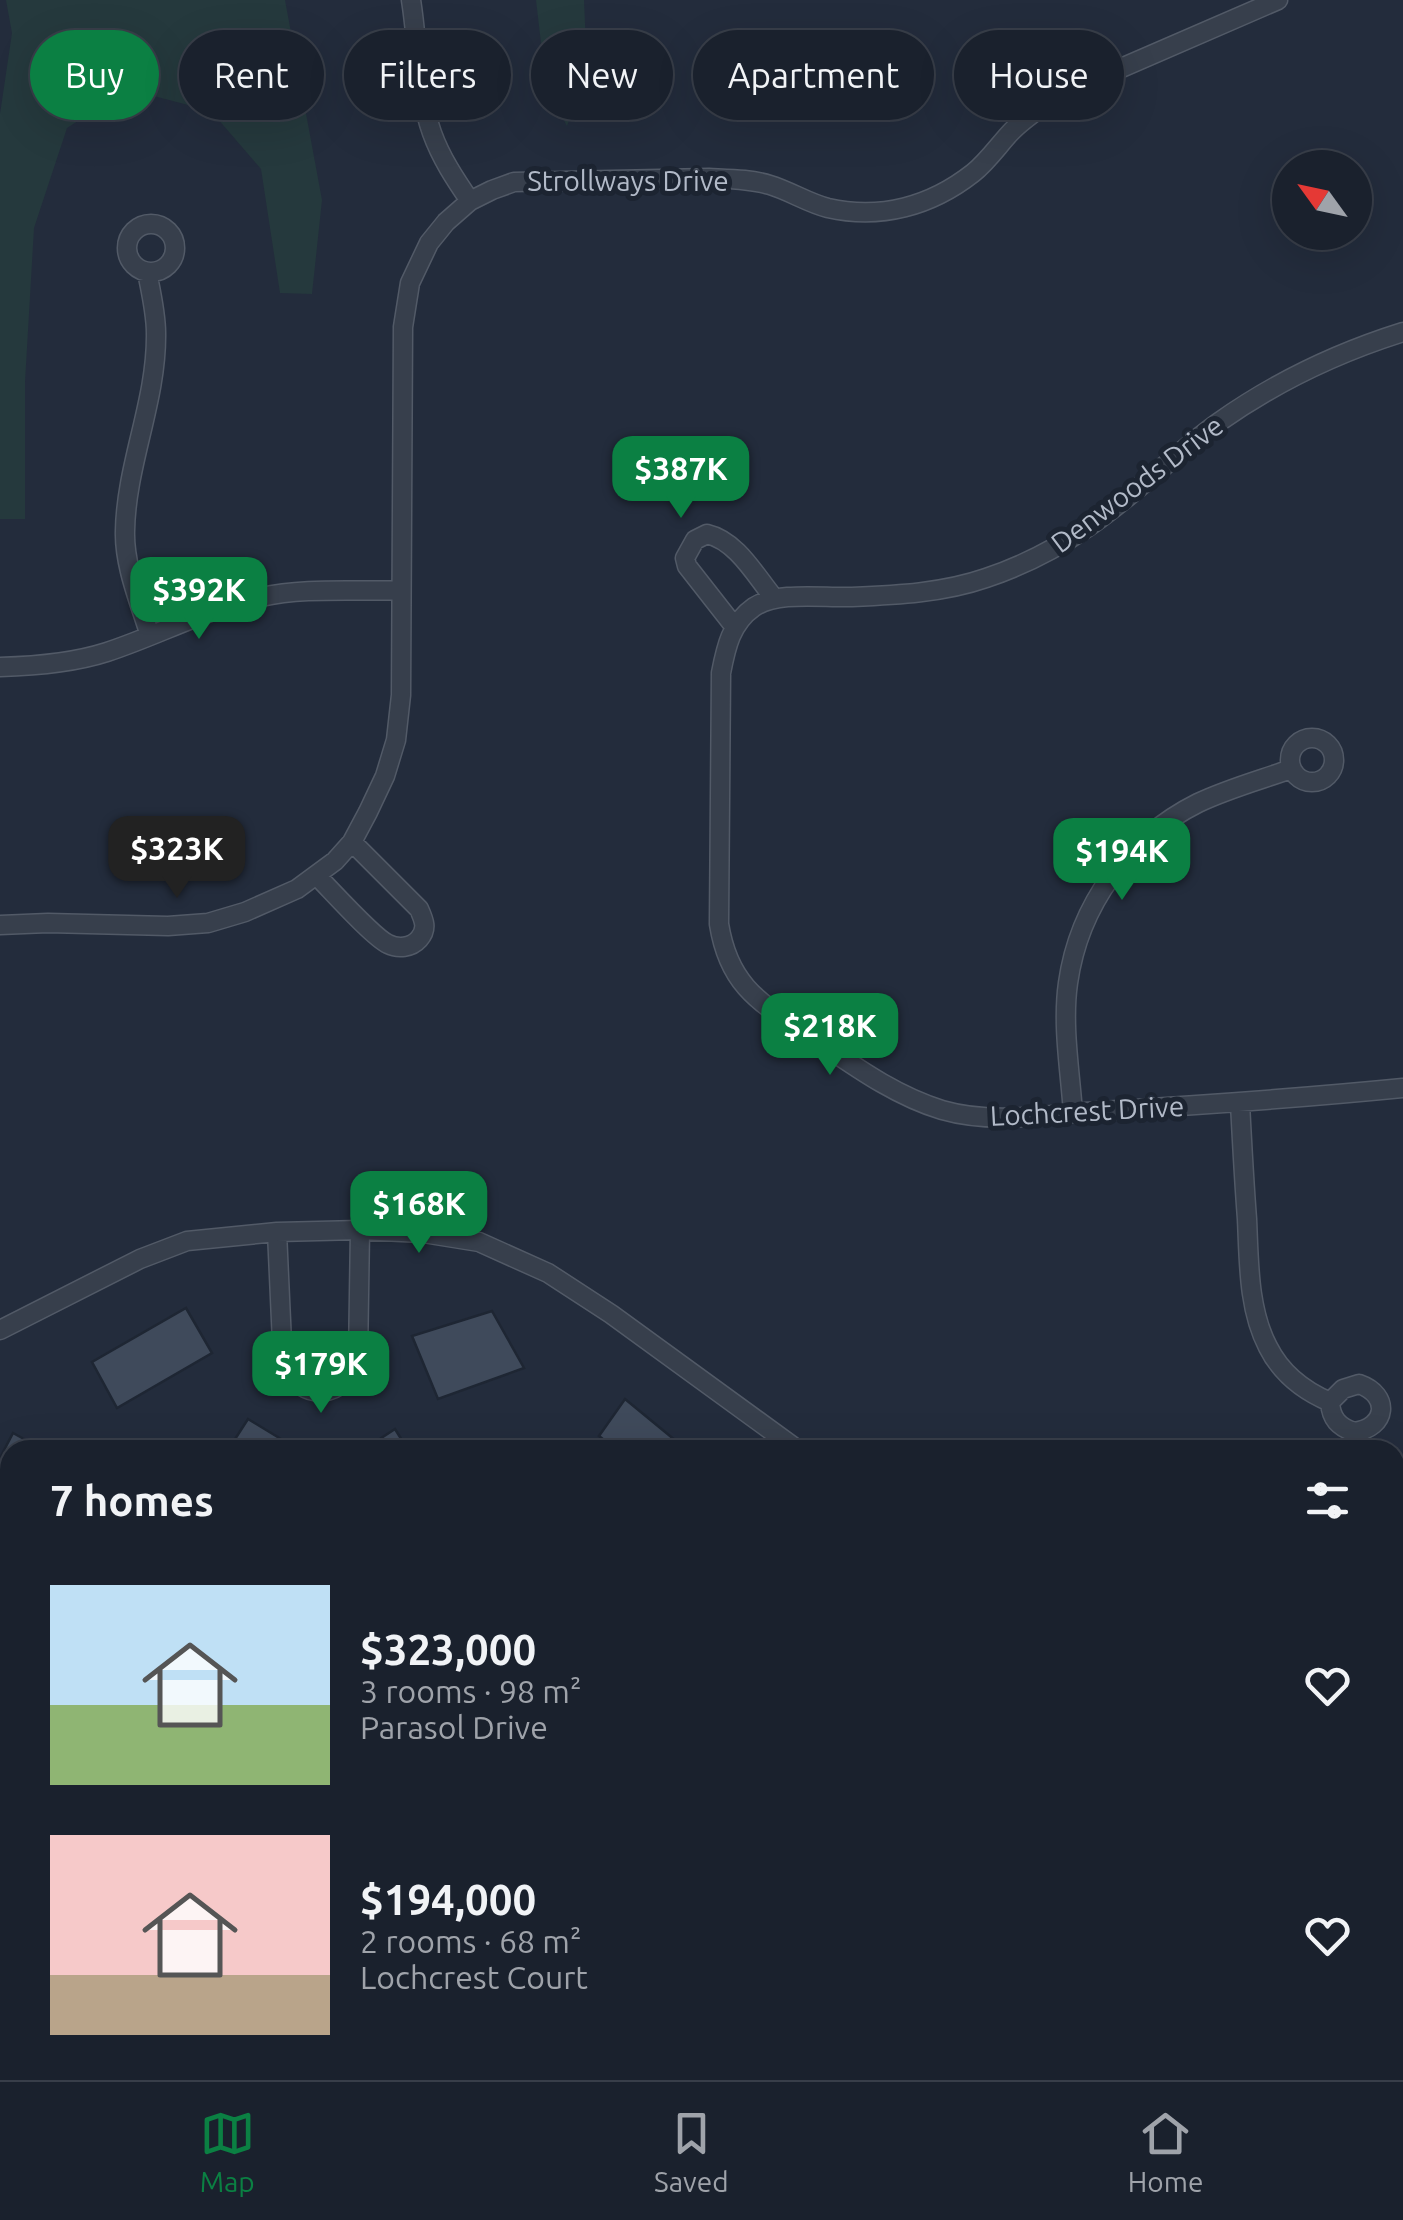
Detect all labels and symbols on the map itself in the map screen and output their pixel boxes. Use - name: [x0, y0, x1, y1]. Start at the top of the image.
- north arrow: [1272, 150, 1372, 250]
- street label: Strollways Drive: [527, 165, 729, 196]
- street label: Denwoods Drive: [1045, 409, 1229, 558]
- pin: $387K: [611, 436, 751, 521]
- pin: $392K: [129, 557, 269, 642]
- pin: $323K: [107, 816, 247, 901]
- pin: $194K: [1052, 818, 1192, 903]
- pin: $218K: [760, 993, 900, 1078]
- street label: Lochcrest Drive: [989, 1090, 1185, 1131]
- pin: $168K: [349, 1171, 489, 1256]
- pin: $179K: [251, 1331, 391, 1416]

